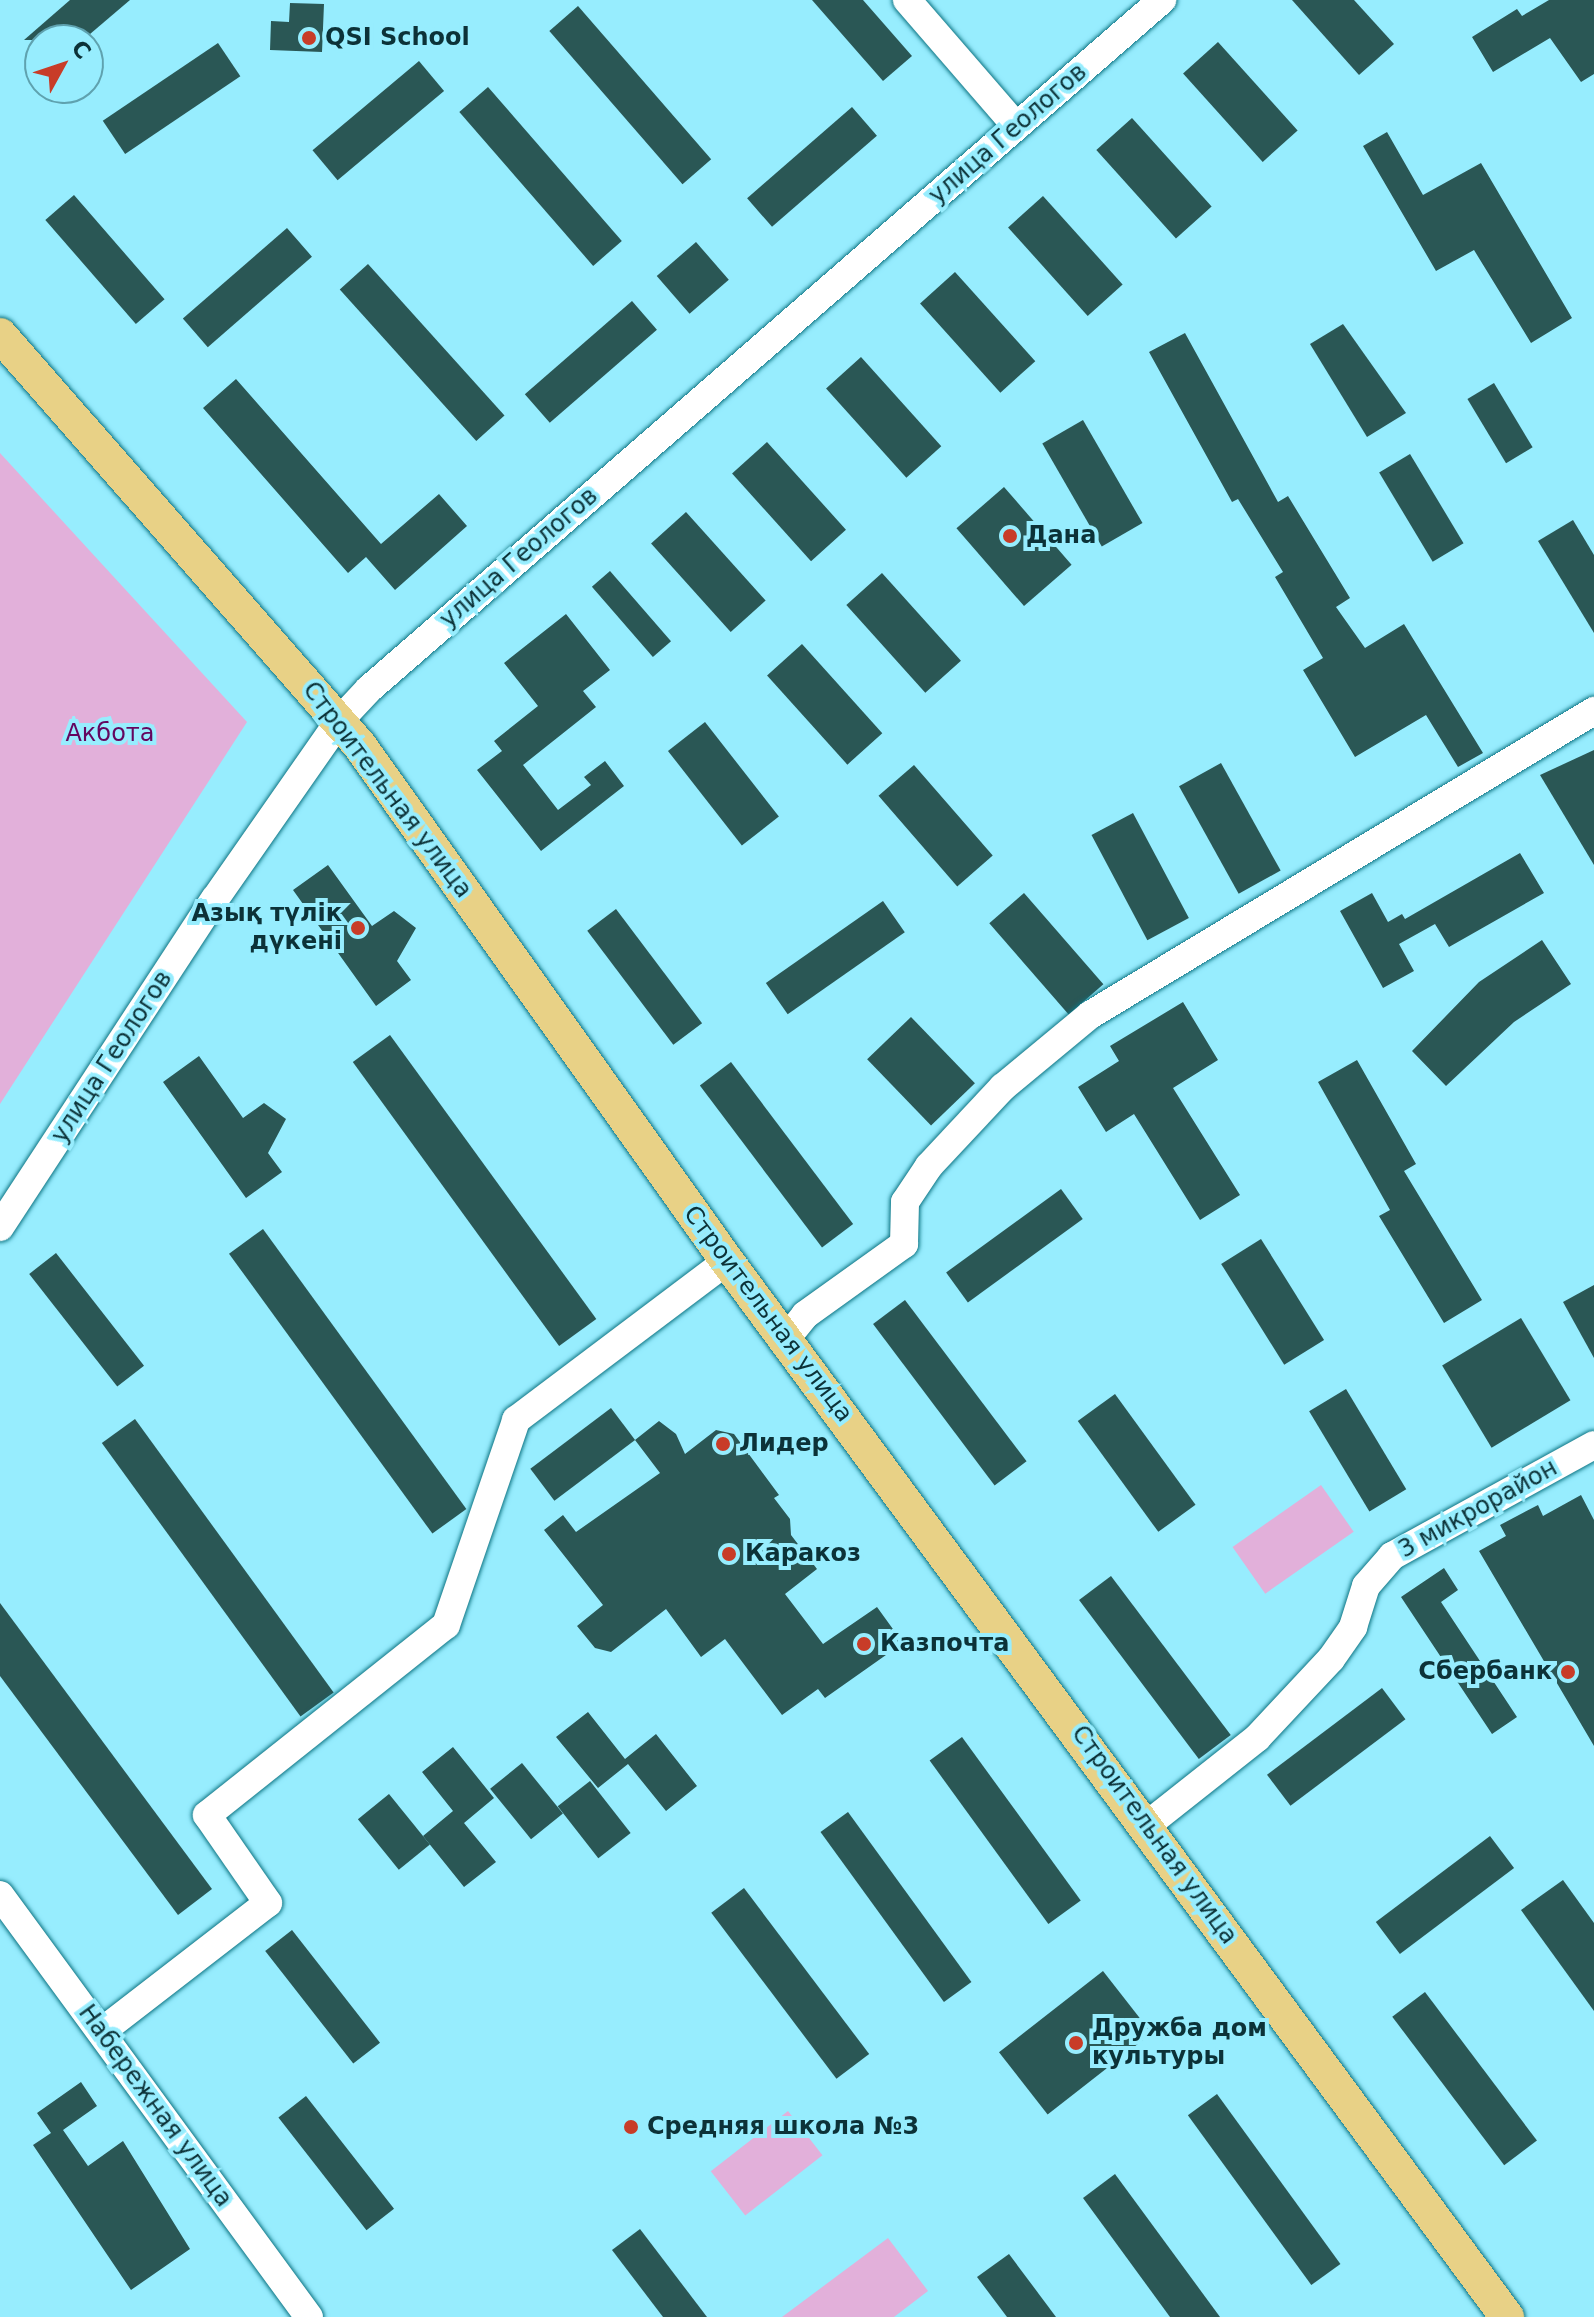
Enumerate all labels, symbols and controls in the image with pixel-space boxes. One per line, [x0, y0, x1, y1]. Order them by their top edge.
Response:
north arrow [24, 24, 104, 104]
place label: QSI School [325, 24, 470, 52]
marker: QSI School [300, 29, 318, 47]
text: С [66, 35, 96, 64]
street label: улица Геологов [923, 58, 1093, 210]
street label: улица Геологов [434, 482, 604, 634]
place label: Дана [1026, 522, 1096, 550]
marker: Дана [1001, 527, 1019, 545]
street label: Строительная улица [296, 676, 478, 904]
park label: Акбота [65, 720, 155, 748]
place label: Азық түлік дүкені [191, 900, 342, 956]
marker: Азық түлік дүкені [349, 919, 367, 937]
street label: улица Геологов [46, 966, 178, 1148]
street label: Строительная улица [677, 1200, 859, 1428]
place label: Лидер [739, 1430, 829, 1458]
marker: Лидер [714, 1435, 732, 1453]
street label: 3 микрорайон [1394, 1454, 1562, 1564]
place label: Каракоз [745, 1540, 861, 1568]
marker: Каракоз [720, 1545, 738, 1563]
place label: Казпочта [880, 1630, 1009, 1658]
marker: Казпочта [855, 1635, 873, 1653]
place label: Сбербанк [1418, 1658, 1552, 1686]
marker: Сбербанк [1559, 1663, 1577, 1681]
street label: Строительная улица [1065, 1720, 1243, 1950]
street label: Набережная улица [72, 1999, 238, 2213]
place label: Дружба дом культуры [1092, 2015, 1267, 2071]
marker: Дружба дом культуры [1067, 2034, 1085, 2052]
place label: Средняя школа №3 [647, 2113, 919, 2141]
marker: Средняя школа №3 [622, 2118, 640, 2136]

